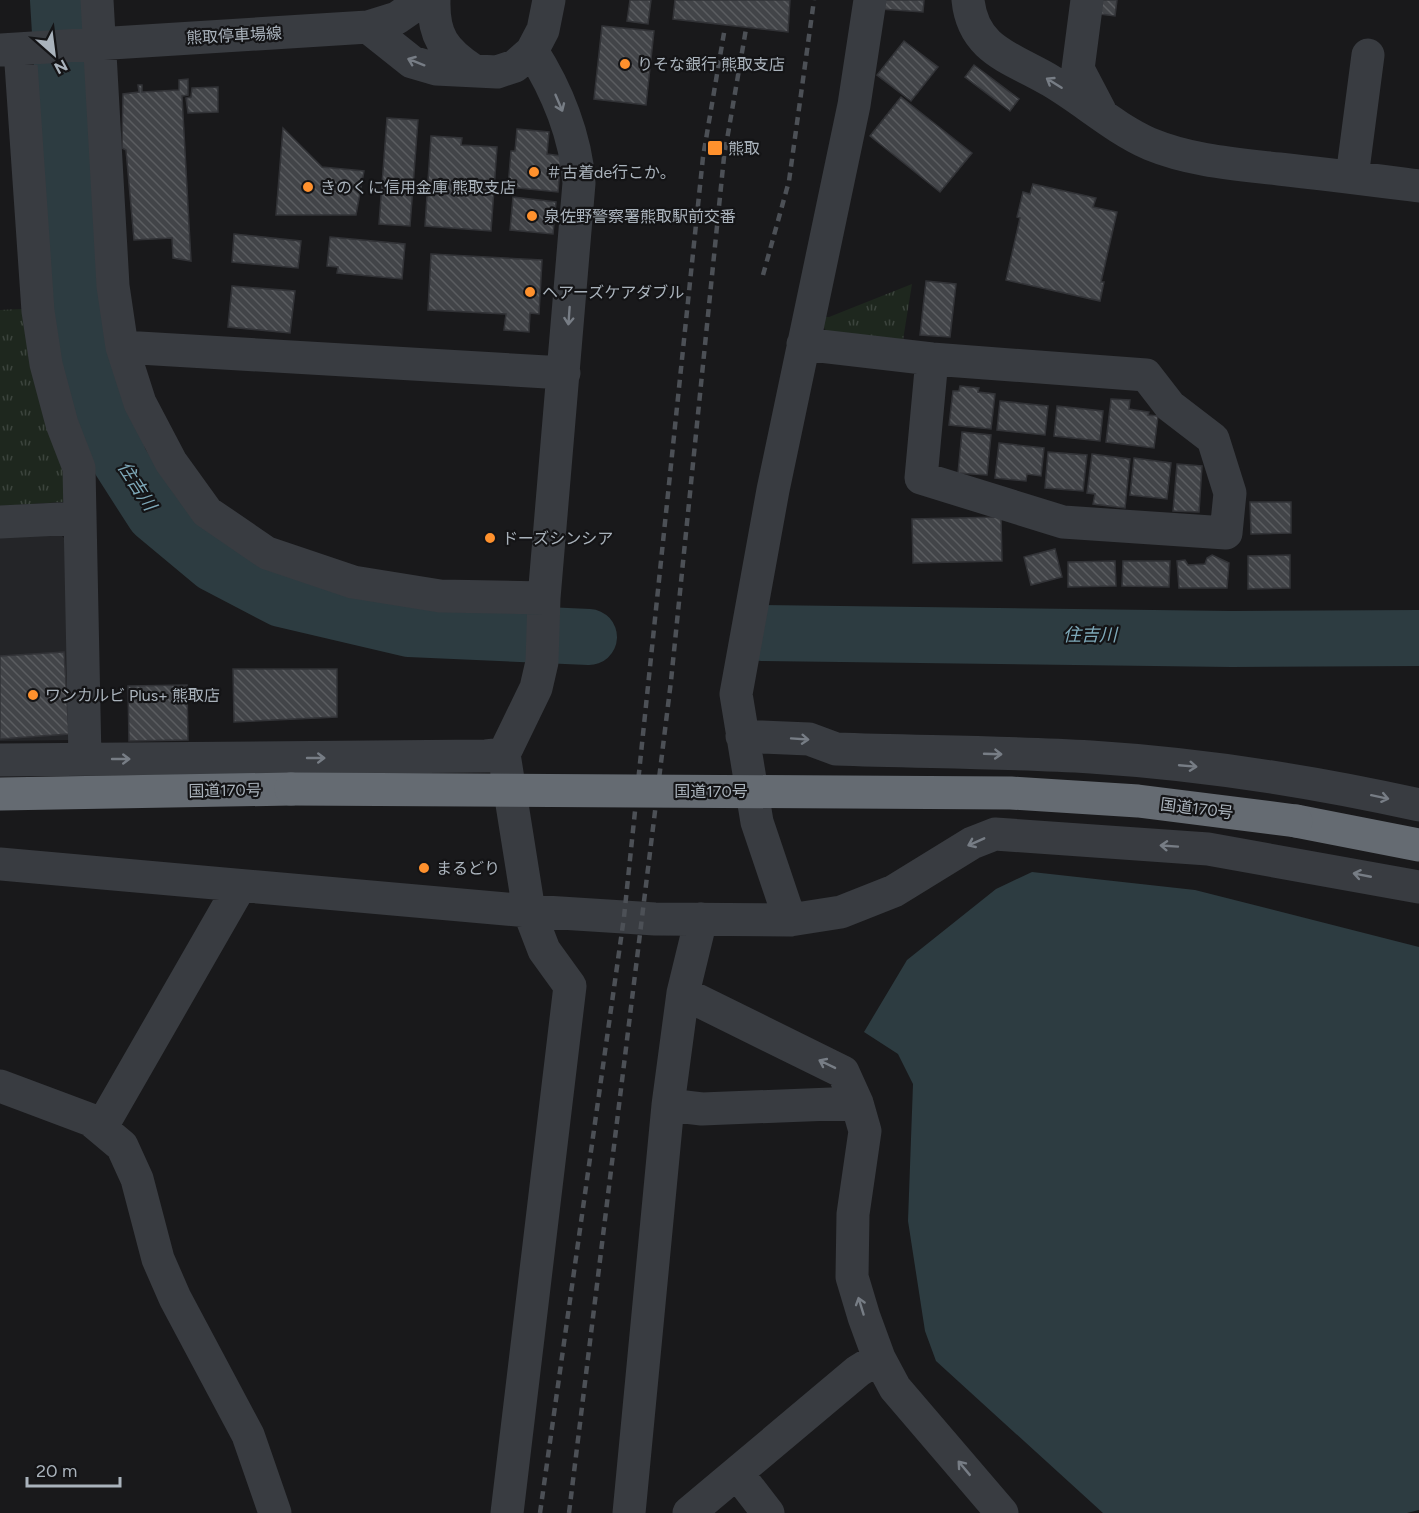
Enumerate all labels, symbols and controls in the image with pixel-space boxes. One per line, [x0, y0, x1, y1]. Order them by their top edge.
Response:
street label: 熊取停車場線 [186, 23, 282, 47]
north arrow [24, 24, 84, 84]
place label: りそな銀行 熊取支店 [637, 55, 785, 74]
text: N [51, 56, 71, 78]
one-way arrow [407, 56, 425, 67]
marker: りそな銀行 熊取支店 [618, 57, 632, 71]
one-way arrow [1046, 77, 1063, 89]
one-way arrow [554, 94, 565, 112]
marker: 熊取 [706, 139, 724, 157]
place label: 熊取 [728, 139, 760, 158]
place label: ＃古着de行こか。 [546, 163, 676, 182]
marker: ＃古着de行こか。 [527, 165, 541, 179]
place label: きのくに信用金庫 熊取支店 [320, 178, 516, 197]
marker: きのくに信用金庫 熊取支店 [301, 180, 315, 194]
place label: 泉佐野警察署熊取駅前交番 [544, 207, 736, 226]
marker: 泉佐野警察署熊取駅前交番 [525, 209, 539, 223]
place label: ヘアーズケアダブル [542, 283, 684, 302]
marker: ヘアーズケアダブル [523, 285, 537, 299]
one-way arrow [563, 305, 574, 325]
water label: 住吉川 [113, 457, 162, 516]
place label: ドーズシンシア [502, 529, 613, 548]
marker: ドーズシンシア [483, 531, 497, 545]
water label: 住吉川 [1063, 624, 1119, 646]
place label: ワンカルビ Plus+ 熊取店 [45, 686, 220, 705]
marker: ワンカルビ Plus+ 熊取店 [26, 688, 40, 702]
one-way arrow [790, 733, 810, 744]
one-way arrow [983, 748, 1003, 760]
one-way arrow [306, 752, 326, 763]
one-way arrow [111, 753, 131, 765]
one-way arrow [1177, 761, 1197, 772]
street label: 国道170号 [188, 780, 262, 801]
street label: 国道170号 [674, 782, 748, 801]
one-way arrow [1370, 791, 1389, 803]
street label: 国道170号 [1159, 795, 1235, 822]
one-way arrow [968, 836, 986, 848]
one-way arrow [1160, 840, 1180, 851]
place label: まるどり [436, 859, 500, 878]
marker: まるどり [417, 861, 431, 875]
one-way arrow [1352, 869, 1371, 881]
one-way arrow [819, 1058, 837, 1070]
one-way arrow [855, 1297, 866, 1316]
scale bar [27, 1450, 120, 1488]
text: 20 m [36, 1460, 77, 1482]
one-way arrow [958, 1460, 971, 1476]

